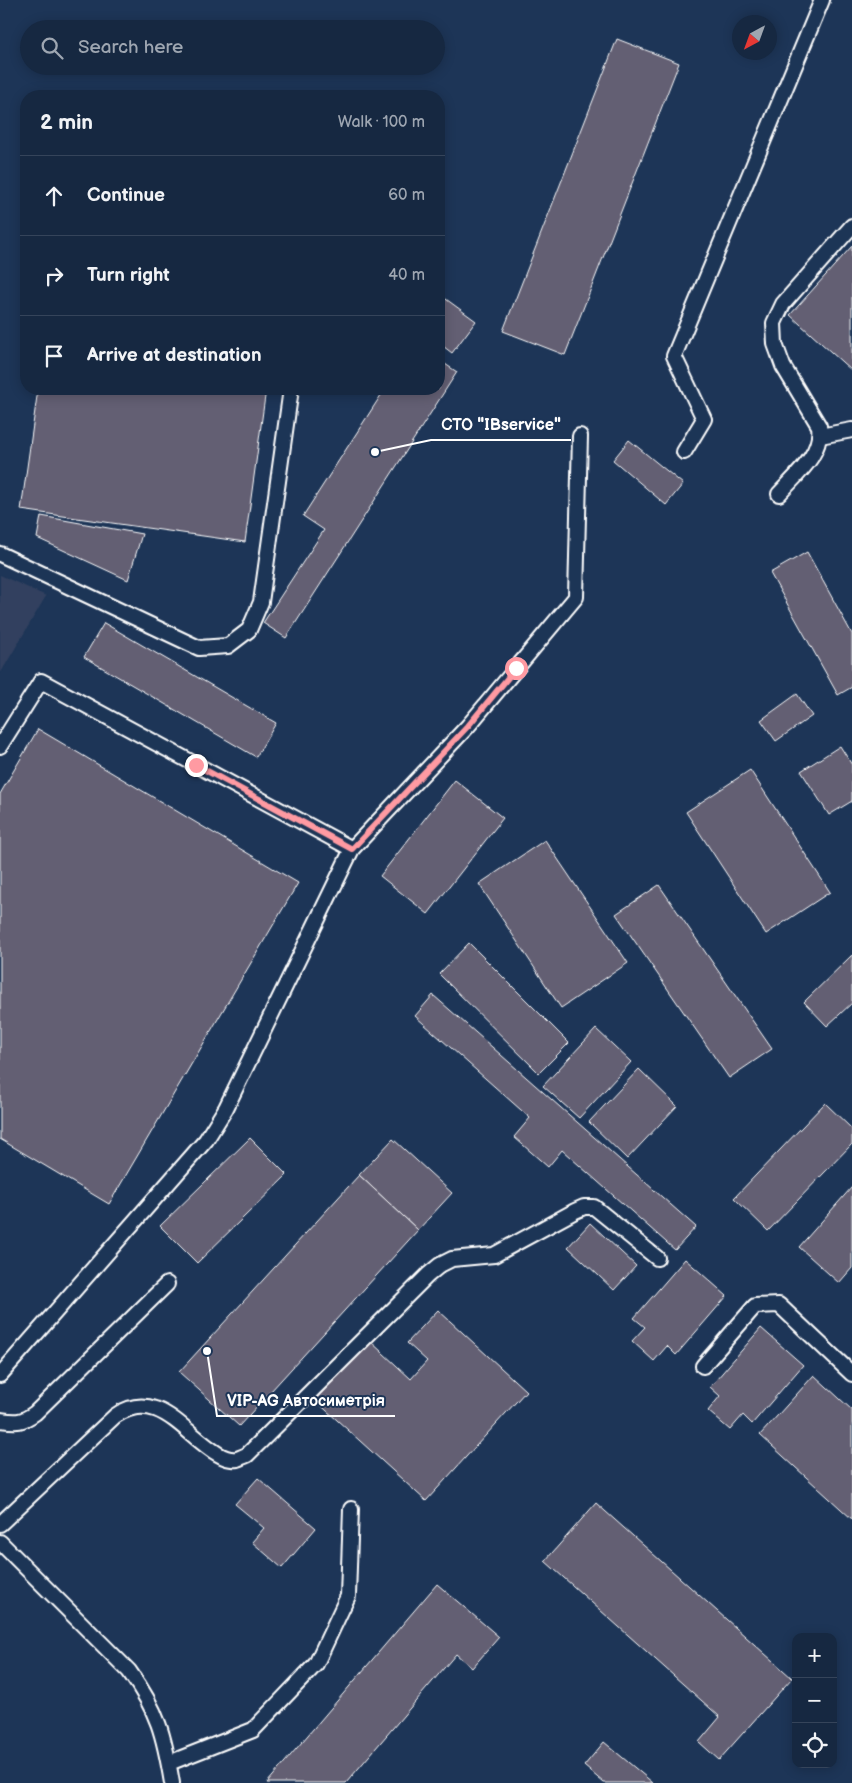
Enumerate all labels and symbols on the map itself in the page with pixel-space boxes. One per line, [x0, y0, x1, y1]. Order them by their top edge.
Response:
north arrow [732, 15, 777, 60]
callout: СТО "IBservice" [431, 409, 571, 440]
text: СТО "IBservice" [441, 416, 561, 435]
route start [505, 657, 528, 680]
route end [185, 754, 208, 777]
callout: VIP-AG Автосиметрія [217, 1385, 395, 1416]
text: VIP-AG Автосиметрія [227, 1392, 385, 1411]

